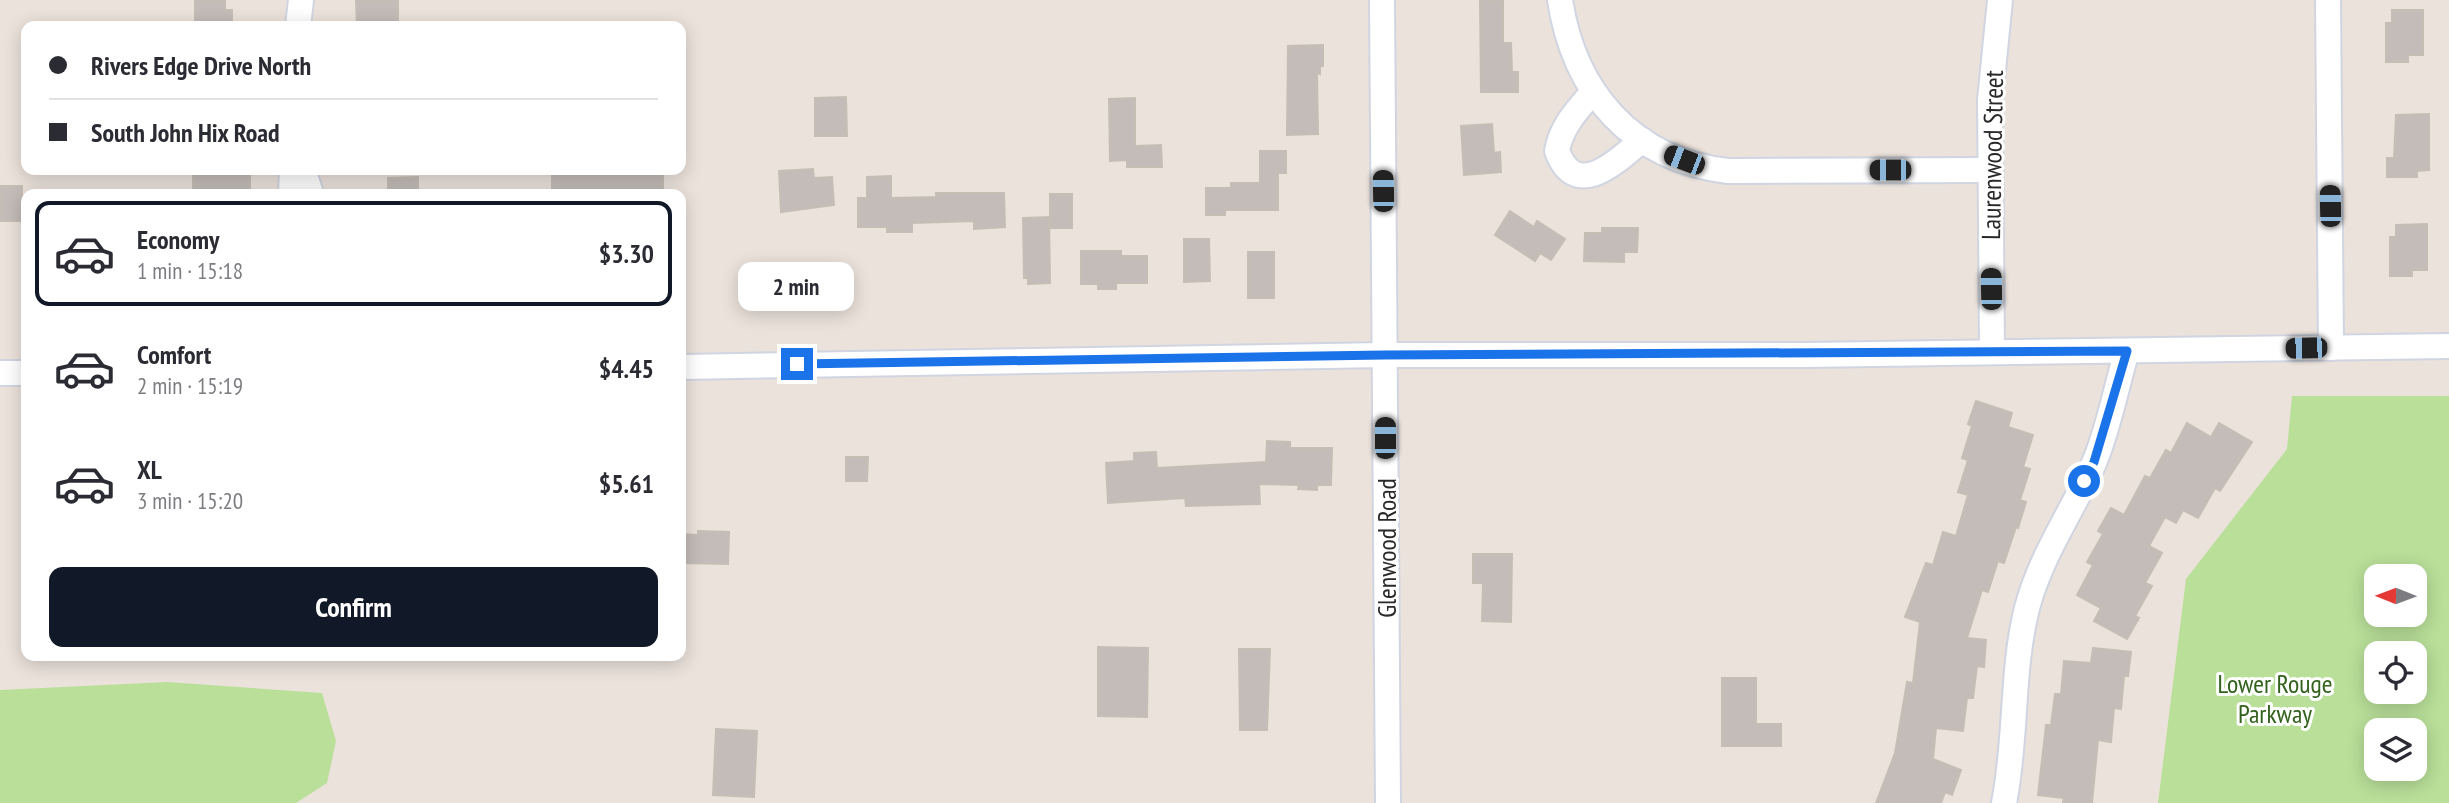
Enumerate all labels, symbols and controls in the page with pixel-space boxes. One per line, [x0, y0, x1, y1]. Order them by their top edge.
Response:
text: Rivers Edge Drive North [91, 49, 311, 82]
street label: Laurenwood Street [1974, 70, 2010, 240]
text: South John Hix Road [91, 116, 280, 149]
car [1661, 143, 1708, 177]
car [1870, 160, 1912, 181]
car [1373, 170, 1394, 212]
car [2320, 185, 2341, 227]
icon: car [53, 222, 116, 285]
text: Economy [137, 223, 219, 256]
text: $3.30 [599, 237, 654, 270]
text: 1 min · 15:18 [137, 256, 243, 285]
callout: 2 min [739, 262, 855, 312]
car [1981, 268, 2002, 310]
text: 2 min [773, 272, 819, 301]
icon: car [53, 337, 116, 400]
car [2285, 337, 2328, 359]
text: Comfort [137, 338, 211, 371]
route end [781, 348, 813, 380]
text: $4.45 [599, 352, 654, 385]
text: 2 min · 15:19 [137, 371, 243, 400]
car [1375, 417, 1396, 459]
icon: car [53, 452, 116, 515]
text: XL [137, 453, 162, 486]
route start [2068, 465, 2100, 497]
text: $5.61 [599, 467, 654, 500]
street label: Glenwood Road [1370, 478, 1403, 618]
text: 3 min · 15:20 [137, 486, 243, 515]
north arrow [2364, 564, 2427, 626]
map controls [2364, 564, 2427, 781]
button: Confirm [49, 567, 658, 647]
button: locate [2364, 641, 2427, 704]
park label: Lower Rouge Parkway [2217, 667, 2333, 730]
button: layers [2364, 718, 2427, 781]

